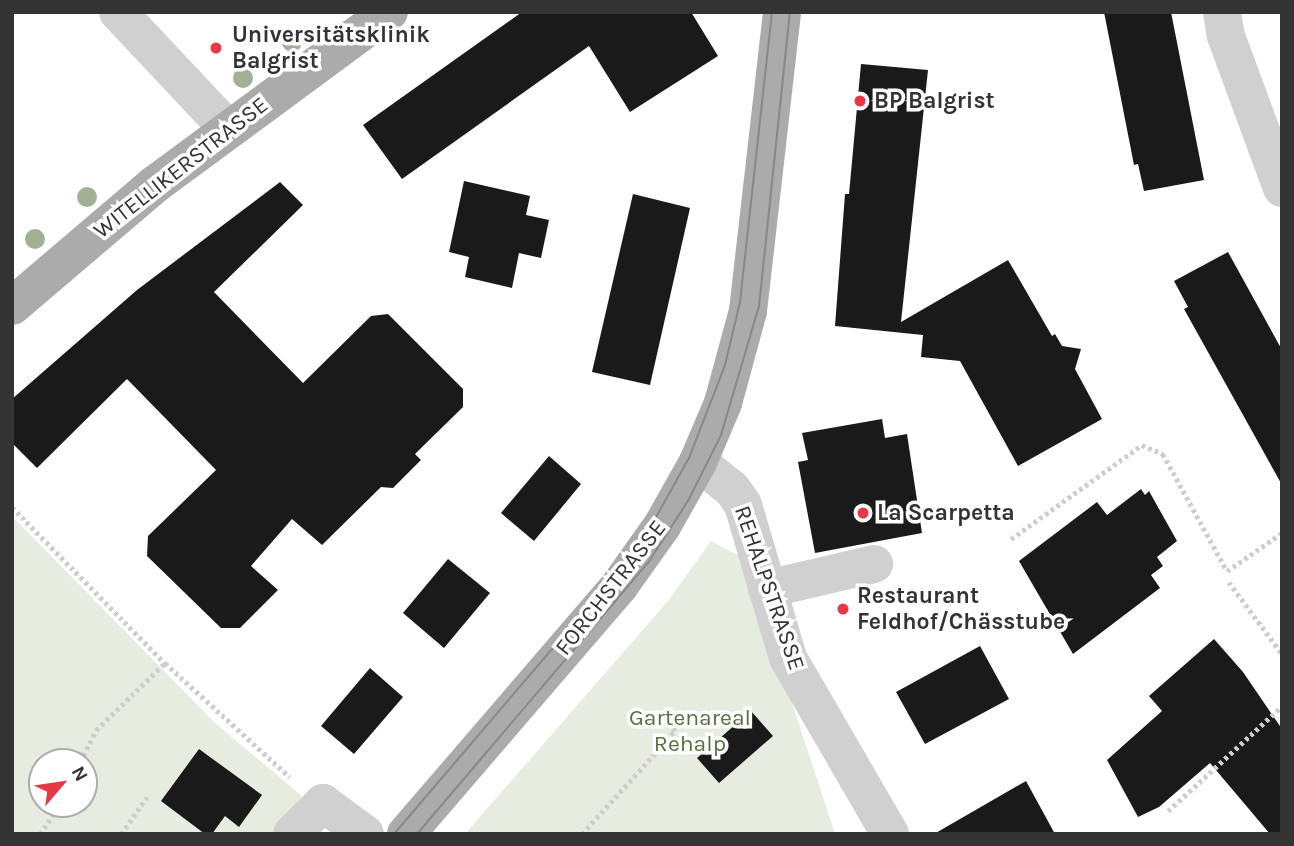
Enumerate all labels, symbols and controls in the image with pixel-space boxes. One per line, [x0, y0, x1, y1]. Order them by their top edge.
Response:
place label: Universitätsklinik Balgrist [232, 21, 430, 75]
marker: Universitätsklinik Balgrist [206, 38, 226, 58]
place label: BP Balgrist [874, 87, 995, 115]
street label: WITELLIKERSTRASSE [88, 91, 274, 245]
marker: BP Balgrist [852, 93, 868, 109]
place label: La Scarpetta [877, 499, 1015, 527]
street label: REHALPSTRASSE [728, 502, 810, 674]
marker: La Scarpetta [855, 505, 871, 521]
street label: FORCHSTRASSE [550, 515, 672, 661]
place label: Restaurant Feldhof/Chässtube [857, 582, 1065, 636]
marker: Restaurant Feldhof/Chässtube [835, 601, 851, 617]
park label: Gartenareal Rehalp [629, 704, 751, 758]
north arrow [28, 748, 98, 818]
text: N [67, 762, 93, 785]

